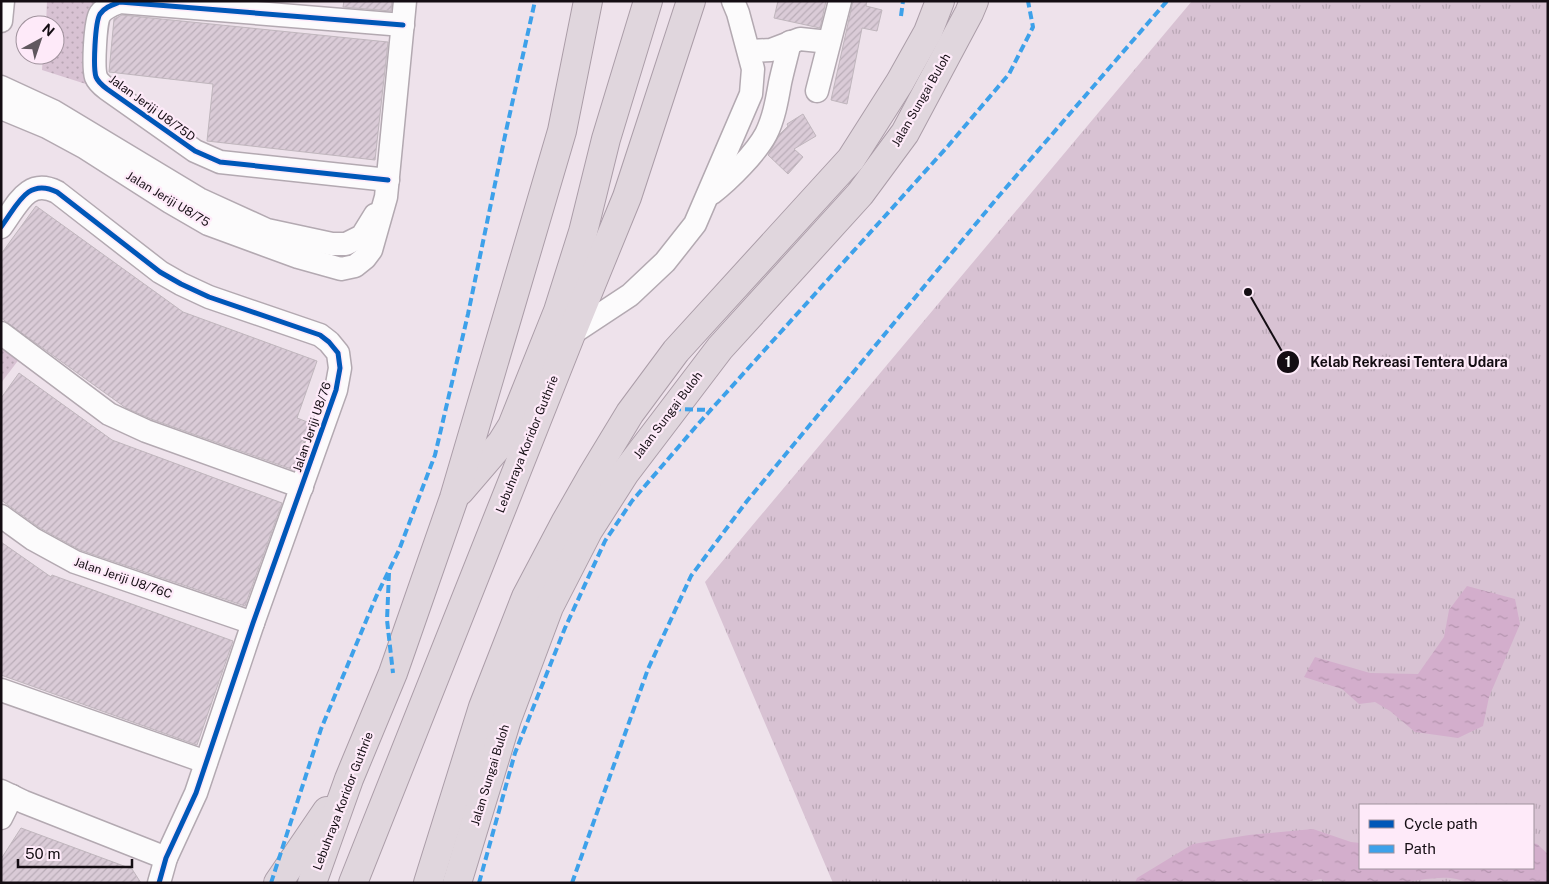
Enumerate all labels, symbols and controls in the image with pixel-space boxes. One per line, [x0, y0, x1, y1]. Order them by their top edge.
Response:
north arrow [15, 15, 65, 65]
text: N [39, 20, 58, 40]
street label: Jalan Sungai Buloh [889, 51, 953, 149]
street label: Jalan Jeriji U8/75D [106, 72, 198, 144]
street label: Jalan Jeriji U8/75 [124, 169, 213, 230]
callout: Kelab Rekreasi Tentera Udara [1275, 348, 1518, 377]
text: 1 [1285, 353, 1291, 370]
text: Kelab Rekreasi Tentera Udara [1310, 354, 1508, 370]
street label: Jalan Sungai Buloh [631, 369, 705, 461]
street label: Lebuhraya Koridor Guthrie [493, 373, 561, 515]
street label: Jalan Jeriji U8/76 [290, 380, 334, 474]
street label: Jalan Jeriji U8/76C [72, 555, 174, 601]
street label: Jalan Sungai Buloh [468, 723, 512, 827]
street label: Lebuhraya Koridor Guthrie [310, 730, 376, 872]
legend [1359, 804, 1534, 869]
text: Cycle path [1404, 815, 1478, 832]
scale bar [18, 836, 131, 868]
text: Path [1404, 840, 1436, 857]
text: 50 m [25, 845, 60, 862]

